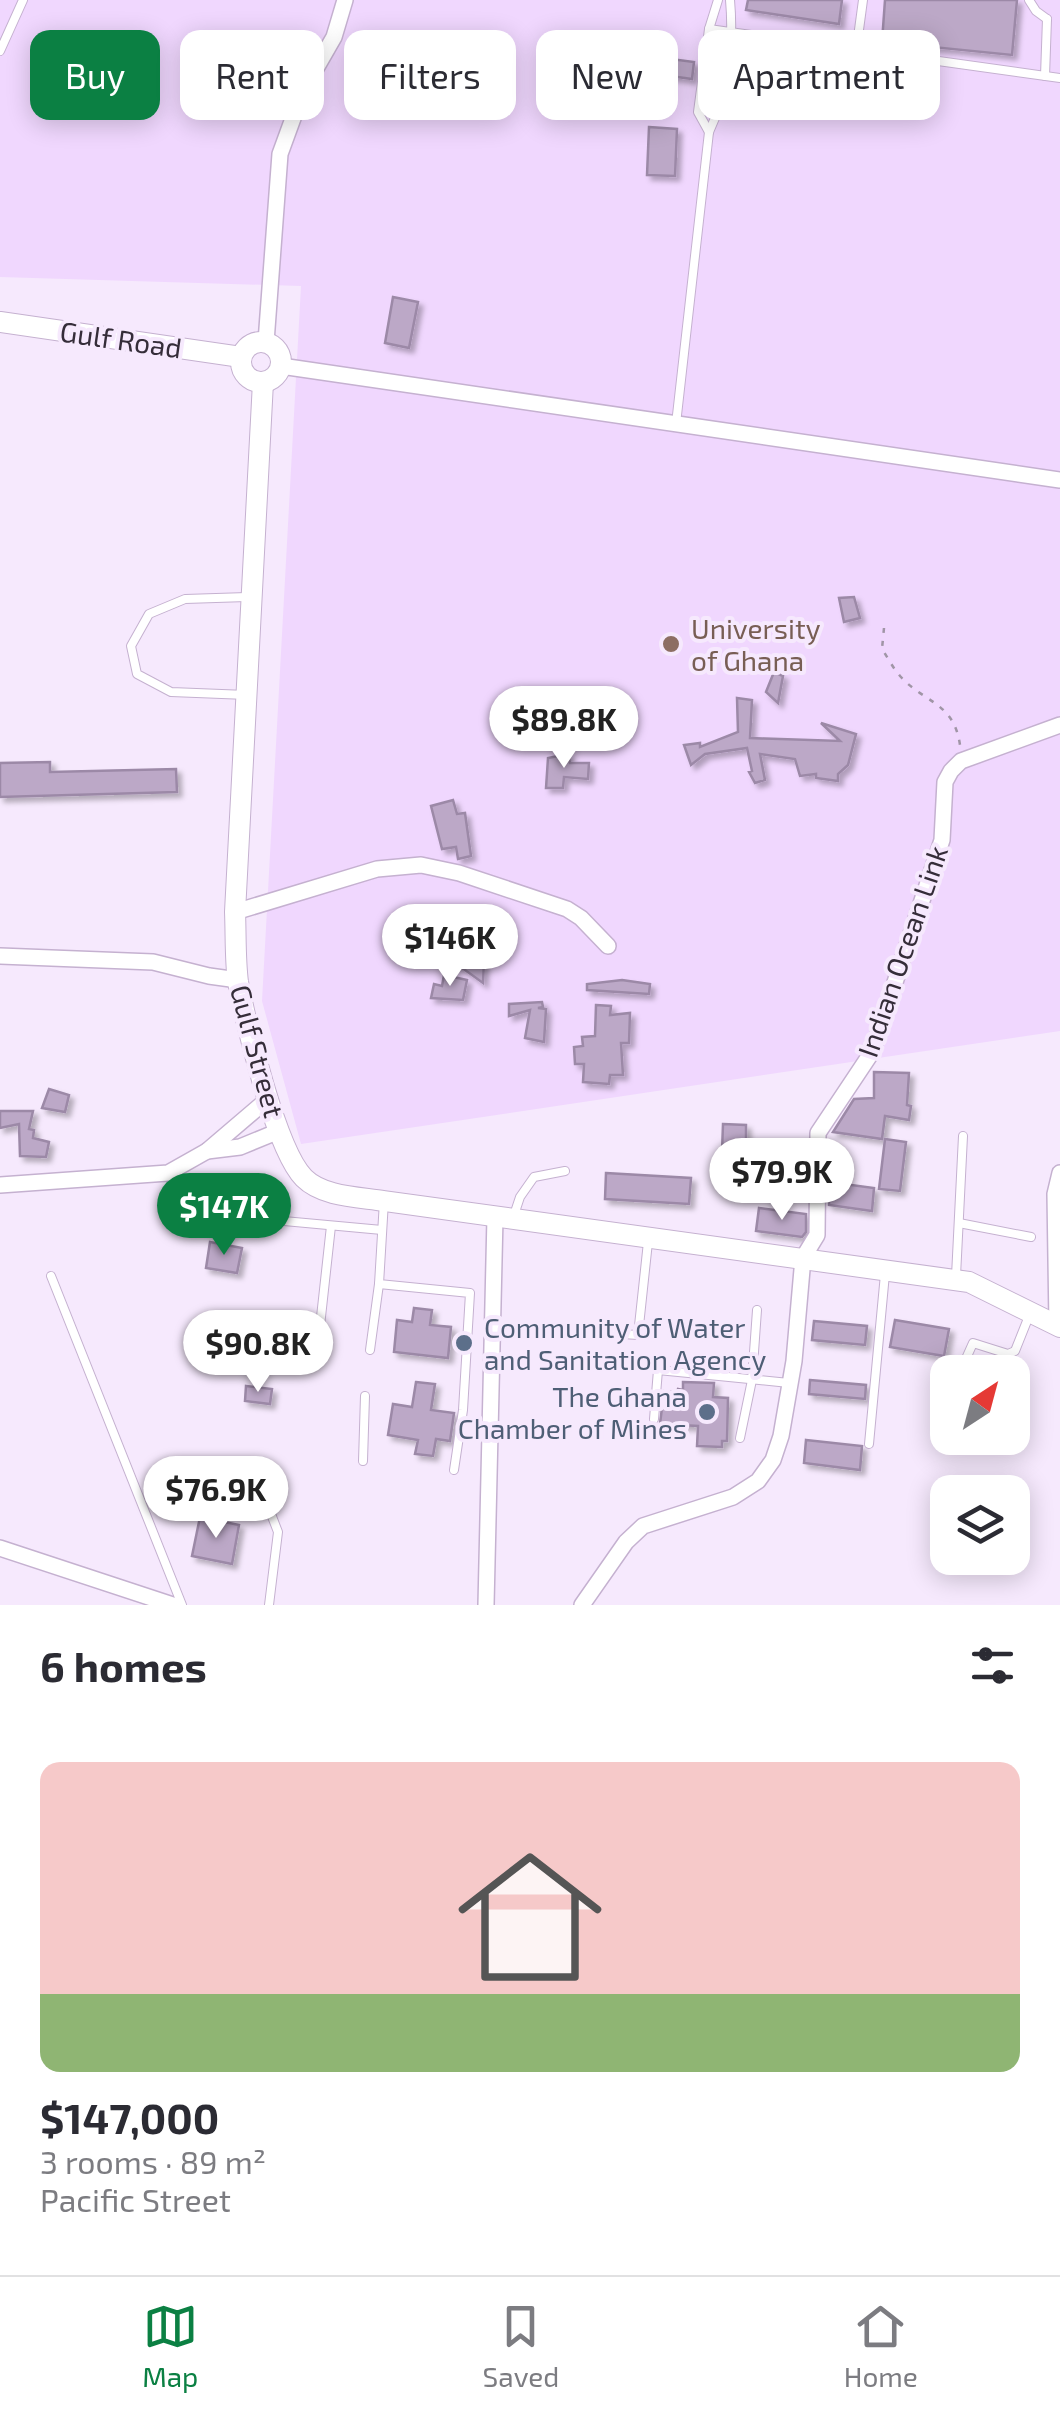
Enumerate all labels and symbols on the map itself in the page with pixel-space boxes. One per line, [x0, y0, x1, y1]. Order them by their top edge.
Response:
street label: Gulf Road [58, 314, 184, 364]
place label: University of Ghana [691, 611, 821, 677]
marker: University of Ghana [660, 633, 682, 655]
pin: $89.8K [483, 686, 645, 771]
street label: Indian Ocean Link [850, 841, 954, 1061]
pin: $146K [380, 904, 520, 989]
street label: Gulf Street [224, 981, 292, 1121]
pin: $79.9K [701, 1138, 863, 1223]
pin: $147K [154, 1173, 294, 1258]
pin: $90.8K [177, 1310, 339, 1395]
place label: Community of Water and Sanitation Agency [484, 1310, 767, 1376]
marker: Community of Water and Sanitation Agency [453, 1332, 475, 1354]
north arrow [930, 1355, 1030, 1455]
place label: The Ghana Chamber of Mines [458, 1379, 687, 1445]
marker: The Ghana Chamber of Mines [696, 1401, 718, 1423]
pin: $76.9K [135, 1456, 297, 1541]

